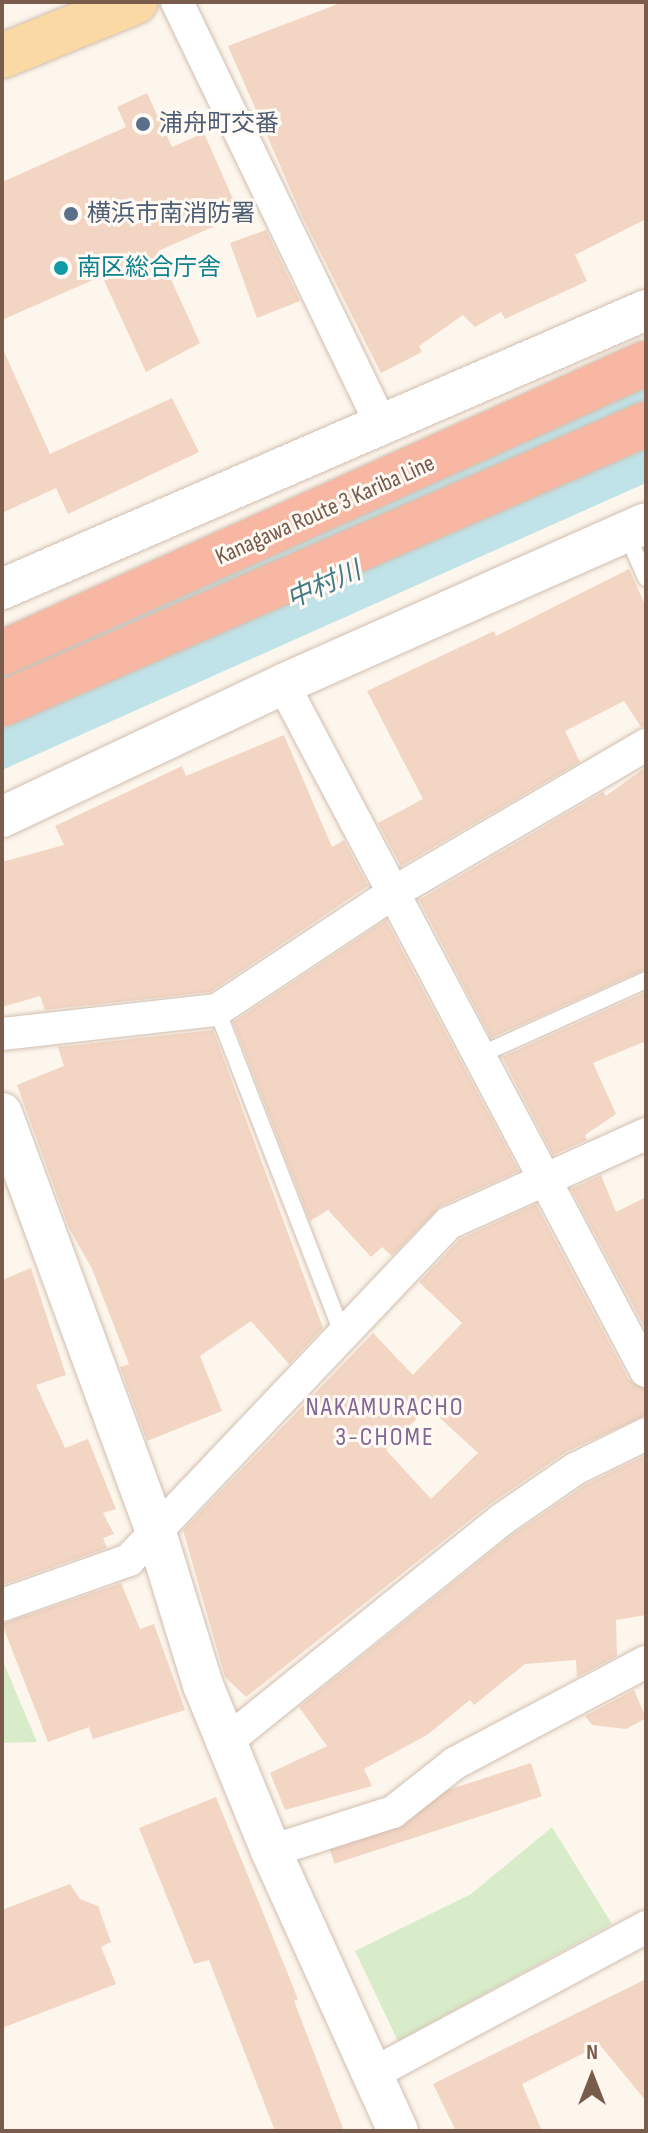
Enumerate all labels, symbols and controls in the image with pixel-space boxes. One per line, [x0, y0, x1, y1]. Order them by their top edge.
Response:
place label: 浦舟町交番 [159, 110, 279, 138]
marker: 浦舟町交番 [134, 115, 152, 133]
place label: 横浜市南消防署 [87, 200, 255, 228]
marker: 横浜市南消防署 [62, 205, 80, 223]
place label: 南区総合庁舎 [77, 254, 221, 282]
marker: 南区総合庁舎 [52, 259, 70, 277]
street label: Kanagawa Route 3 Kariba Line [211, 449, 439, 571]
water label: 中村川 [282, 556, 366, 616]
district label: NAKAMURACHO 3-CHOME [305, 1392, 465, 1454]
north arrow [552, 2037, 632, 2117]
text: N [586, 2039, 598, 2066]

